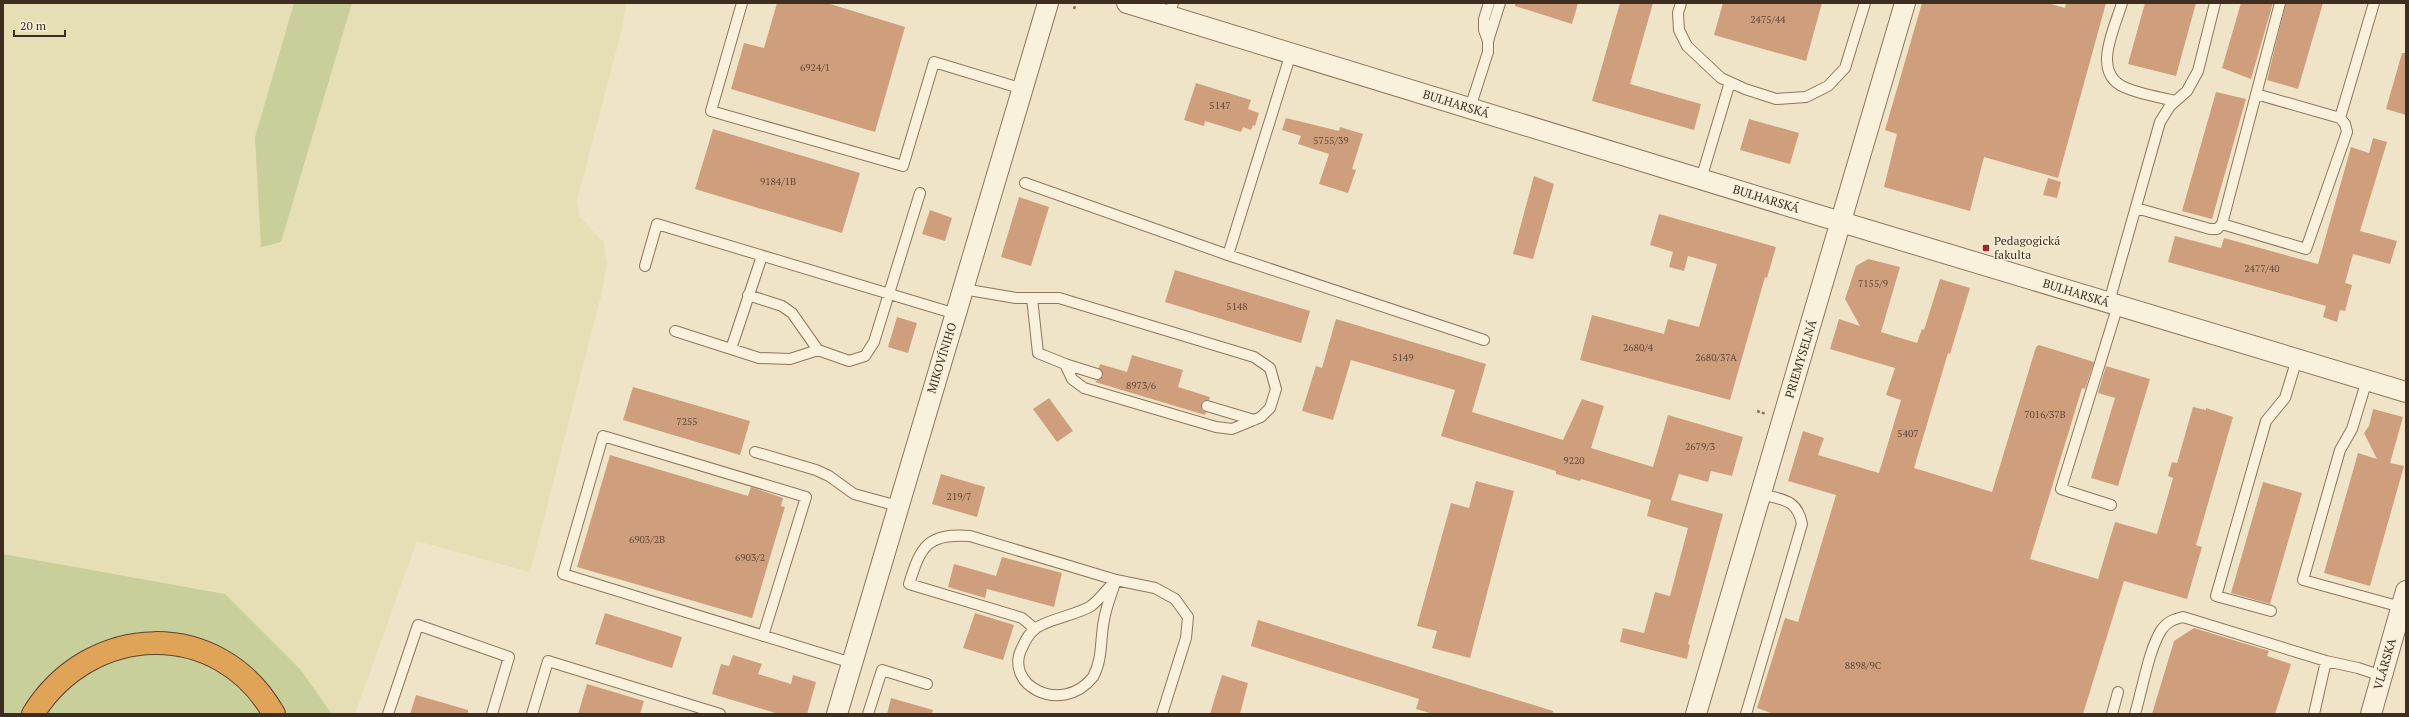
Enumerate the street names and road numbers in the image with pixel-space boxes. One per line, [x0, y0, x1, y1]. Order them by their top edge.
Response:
street label: BULHARSKÁ [1421, 86, 1492, 121]
street label: BULHARSKÁ [1731, 181, 1802, 216]
street label: BULHARSKÁ [2041, 275, 2112, 310]
street label: PRIEMYSELNÁ [1781, 317, 1820, 400]
street label: MIKOVÍNIHO [924, 320, 959, 395]
street label: VLÁRSKA [2370, 636, 2399, 691]

